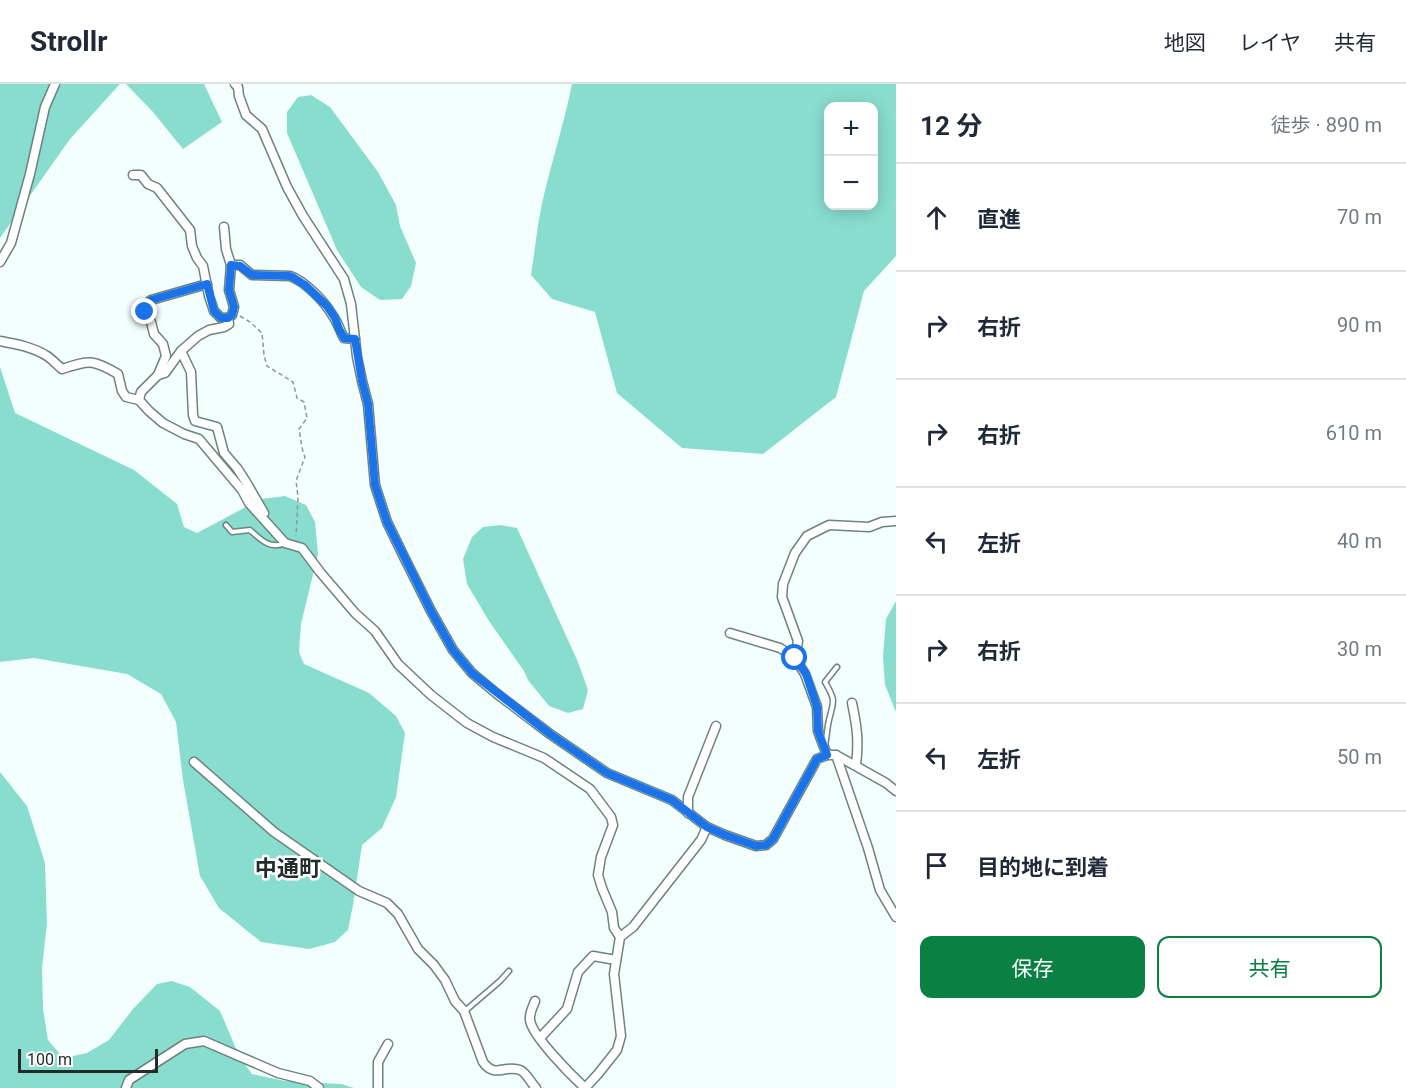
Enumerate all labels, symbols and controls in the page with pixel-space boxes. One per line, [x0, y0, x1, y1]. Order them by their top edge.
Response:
text: Strollr [30, 25, 107, 58]
text: 地図 [1164, 31, 1206, 55]
text: レイヤ [1239, 31, 1301, 55]
text: 共有 [1334, 31, 1376, 55]
map controls [824, 102, 878, 210]
button: + [824, 102, 878, 156]
text: 12 分 [920, 111, 982, 141]
text: 徒歩 · 890 m [1271, 113, 1382, 137]
button: − [824, 156, 878, 210]
icon: ahead [920, 201, 953, 234]
text: 70 m [1337, 205, 1382, 229]
text: 直進 [977, 207, 1021, 232]
route end [131, 298, 157, 324]
icon: right [920, 309, 953, 342]
text: 90 m [1337, 313, 1382, 337]
text: 右折 [977, 315, 1021, 340]
icon: right [920, 417, 953, 450]
text: 610 m [1326, 421, 1382, 445]
text: 右折 [977, 423, 1021, 448]
icon: left [920, 525, 953, 558]
text: 40 m [1337, 529, 1382, 553]
text: 左折 [977, 531, 1021, 556]
icon: right [920, 633, 953, 666]
text: 30 m [1337, 637, 1382, 661]
text: 右折 [977, 639, 1021, 664]
route start [781, 644, 807, 670]
icon: left [920, 741, 953, 774]
text: 50 m [1337, 745, 1382, 769]
text: 左折 [977, 747, 1021, 772]
icon: arrive [920, 849, 953, 882]
text: 目的地に到着 [977, 855, 1109, 880]
district label: 中通町 [255, 856, 321, 881]
button: 保存 [920, 936, 1145, 998]
button: 共有 [1157, 936, 1382, 998]
scale bar [18, 1046, 158, 1074]
text: 100 m [27, 1050, 72, 1069]

